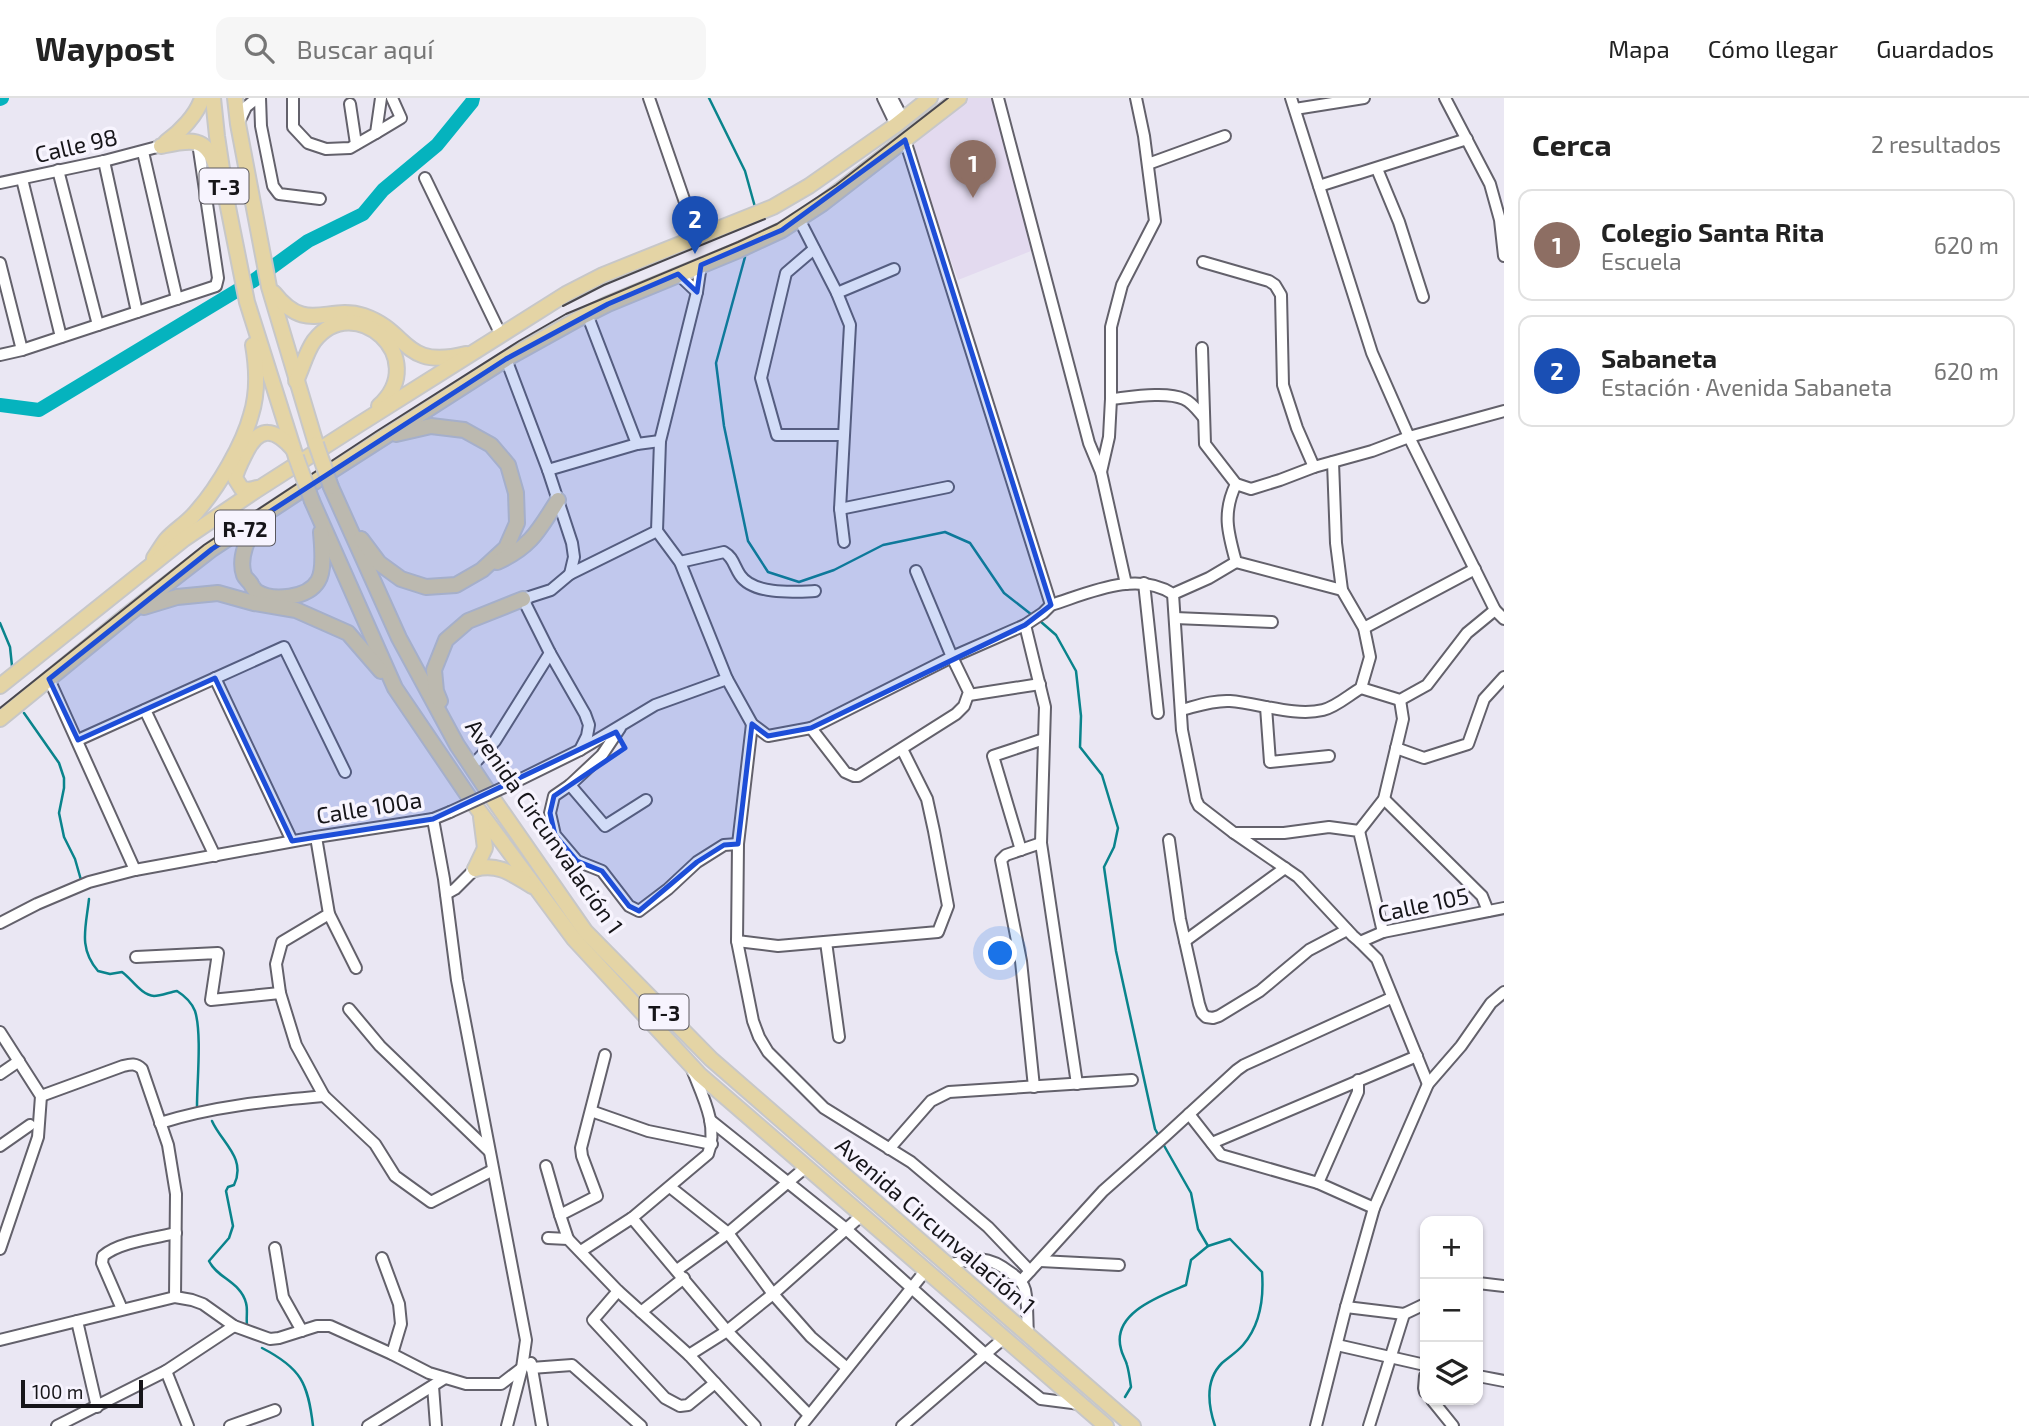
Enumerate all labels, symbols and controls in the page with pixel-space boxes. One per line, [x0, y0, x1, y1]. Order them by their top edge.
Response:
search box [216, 17, 706, 80]
text: Waypost [35, 28, 174, 68]
icon: search [240, 29, 278, 67]
text: Buscar aquí [296, 33, 434, 64]
text: Mapa [1608, 34, 1670, 63]
text: Cómo llegar [1708, 34, 1838, 63]
text: Guardados [1876, 34, 1994, 63]
street label: Calle 98 [32, 122, 120, 168]
text: Cerca [1532, 126, 1612, 162]
text: 2 resultados [1871, 130, 2001, 158]
pin: 1 [950, 140, 996, 198]
road number: T-3 [200, 168, 248, 204]
pin: 2 [672, 196, 718, 254]
text: Colegio Santa Rita [1601, 216, 1824, 247]
text: 1 [1552, 231, 1562, 259]
text: 620 m [1934, 231, 1999, 259]
text: Escuela [1601, 247, 1682, 275]
text: Sabaneta [1601, 342, 1717, 373]
text: 2 [1550, 357, 1564, 385]
text: 620 m [1934, 357, 1999, 385]
text: Estación · Avenida Sabaneta [1601, 373, 1892, 401]
road number: R-72 [215, 510, 275, 546]
street label: Avenida Circunvalación 1 [460, 713, 630, 939]
street label: Calle 100a [314, 785, 424, 829]
street label: Calle 105 [1375, 881, 1471, 927]
your location [983, 936, 1017, 970]
road number: T-3 [640, 995, 688, 1030]
street label: Avenida Circunvalación 1 [830, 1131, 1042, 1319]
map controls [1420, 1216, 1483, 1405]
button: + [1420, 1216, 1483, 1279]
button: − [1420, 1279, 1483, 1342]
button: layers [1420, 1342, 1483, 1405]
scale bar [21, 1377, 144, 1409]
text: 100 m [32, 1380, 83, 1403]

